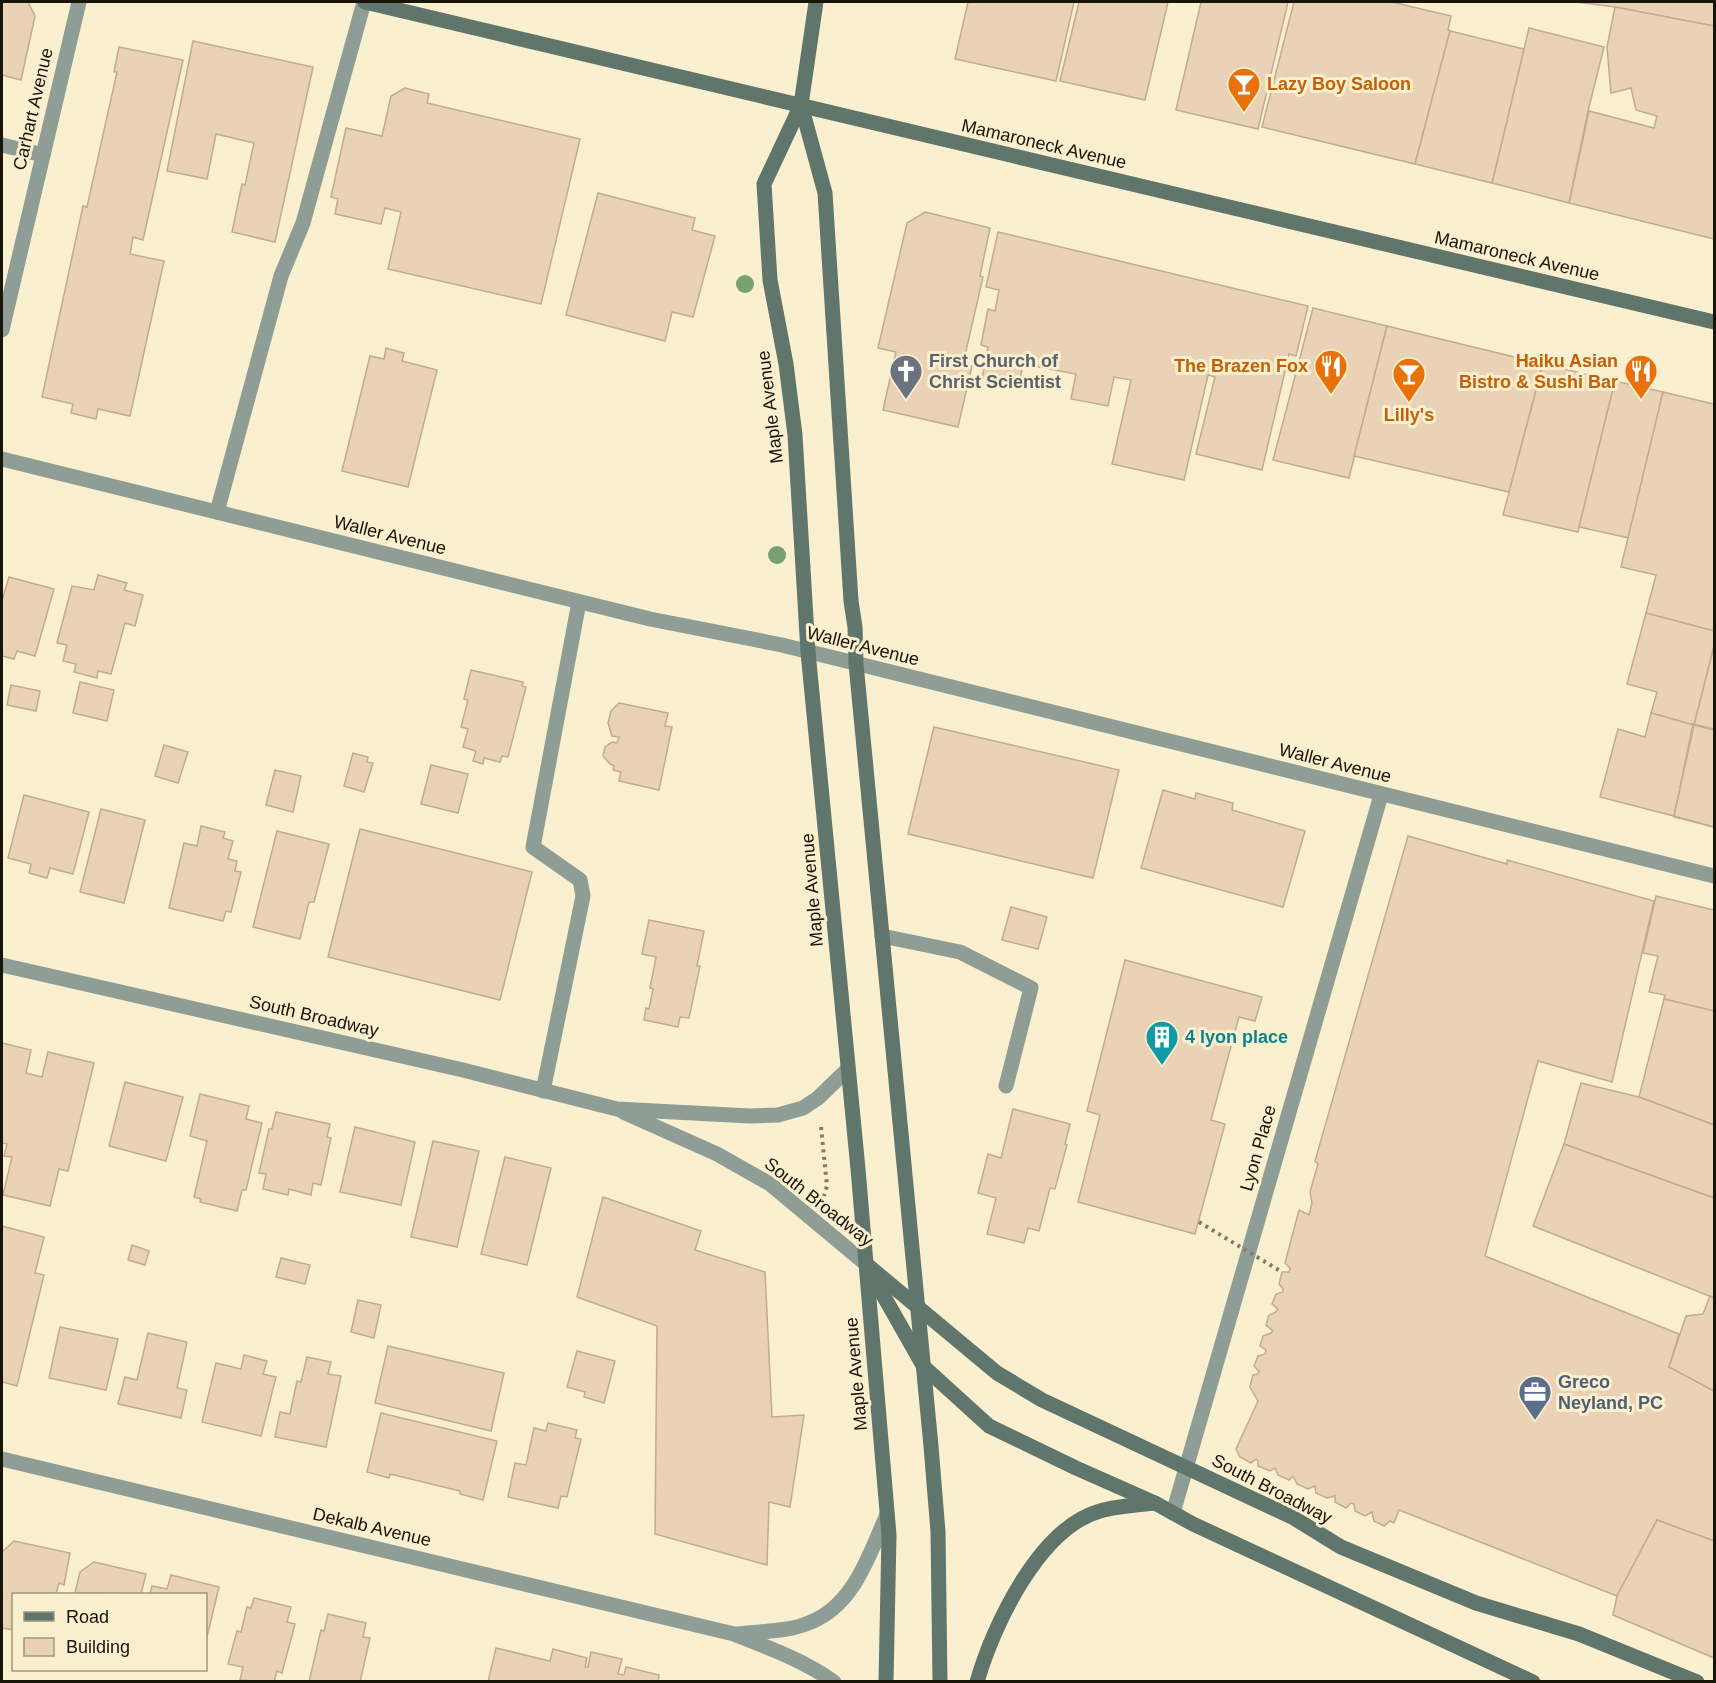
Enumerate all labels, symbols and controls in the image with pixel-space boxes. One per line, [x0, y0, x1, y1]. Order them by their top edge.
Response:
street label: Carhart Avenue [9, 46, 57, 172]
bar icon: Lazy Boy Saloon [1226, 66, 1262, 113]
place label: Lazy Boy Saloon [1267, 74, 1411, 94]
street label: Mamaroneck Avenue [960, 115, 1128, 173]
street label: Mamaroneck Avenue [1433, 227, 1601, 285]
restaurant icon: The Brazen Fox [1313, 348, 1349, 395]
street label: Maple Avenue [753, 349, 787, 465]
place label: First Church of Christ Scientist [929, 351, 1061, 392]
place label: Haiku Asian Bistro & Sushi Bar [1459, 351, 1618, 392]
church icon: First Church of Christ Scientist [888, 353, 924, 400]
restaurant icon: Haiku Asian Bistro & Sushi Bar [1623, 353, 1659, 400]
place label: The Brazen Fox [1174, 356, 1308, 376]
bar icon: Lilly's [1391, 356, 1427, 403]
place label: Lilly's [1384, 405, 1434, 425]
street label: Waller Avenue [332, 511, 448, 559]
street label: Waller Avenue [805, 622, 921, 670]
street label: Waller Avenue [1277, 739, 1393, 787]
street label: Maple Avenue [797, 832, 827, 948]
street label: South Broadway [247, 991, 381, 1041]
building icon: 4 lyon place [1144, 1019, 1180, 1066]
place label: 4 lyon place [1185, 1027, 1288, 1047]
street label: Lyon Place [1236, 1103, 1280, 1193]
street label: South Broadway [761, 1153, 877, 1251]
street label: Maple Avenue [841, 1316, 871, 1432]
place label: Greco Neyland, PC [1558, 1372, 1663, 1413]
office icon: Greco Neyland, PC [1517, 1374, 1553, 1421]
street label: South Broadway [1209, 1450, 1335, 1528]
street label: Dekalb Avenue [311, 1504, 433, 1550]
legend [12, 1593, 207, 1671]
text: Road [66, 1607, 109, 1627]
text: Building [66, 1637, 130, 1657]

